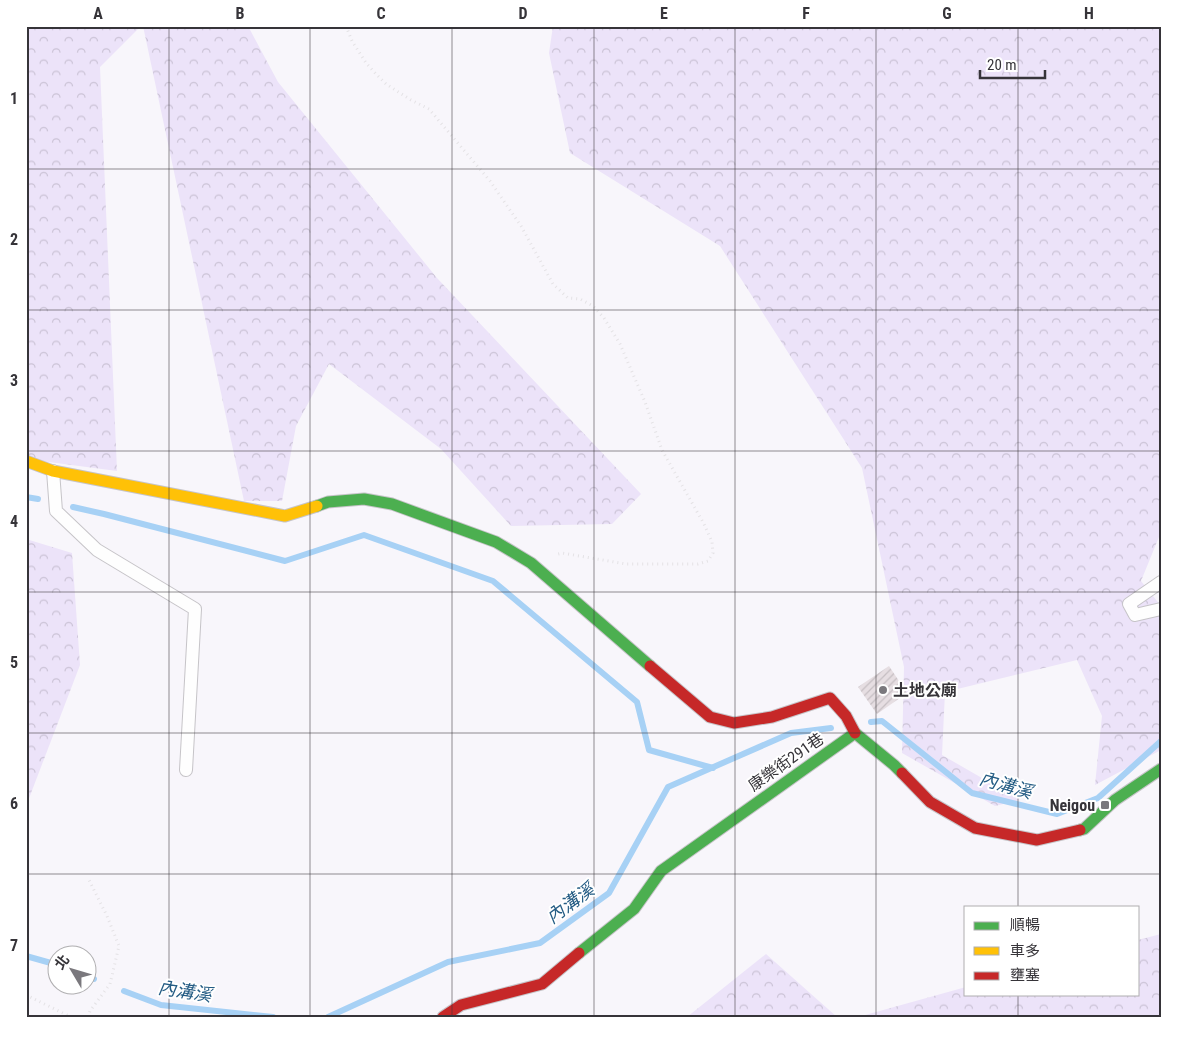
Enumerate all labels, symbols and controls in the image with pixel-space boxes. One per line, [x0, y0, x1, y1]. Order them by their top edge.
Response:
text: A [93, 4, 103, 23]
text: B [236, 4, 245, 23]
text: C [376, 4, 386, 23]
text: D [518, 4, 528, 23]
text: E [660, 4, 668, 23]
text: F [802, 4, 810, 23]
text: G [942, 4, 952, 23]
text: H [1084, 4, 1094, 23]
scale bar [980, 48, 1044, 80]
text: 20 m [987, 56, 1017, 74]
text: 1 [10, 89, 18, 108]
text: 2 [10, 230, 18, 249]
text: 3 [10, 371, 18, 390]
text: 4 [10, 512, 18, 531]
text: 5 [10, 653, 18, 672]
place label: 土地公廟 [893, 681, 957, 700]
marker: 土地公廟 [877, 684, 889, 696]
street label: 康樂街291巷 [745, 729, 827, 795]
water label: 內溝溪 [977, 767, 1038, 803]
text: 6 [10, 794, 18, 813]
place label: Neigou [1050, 796, 1095, 815]
marker: Neigou [1099, 799, 1111, 811]
water label: 內溝溪 [542, 877, 600, 927]
legend [964, 906, 1140, 996]
text: 順暢 [1010, 916, 1040, 934]
text: 7 [10, 936, 18, 955]
text: 車多 [1010, 942, 1040, 960]
north arrow [48, 946, 98, 996]
text: 北 [51, 952, 72, 972]
text: 壅塞 [1010, 966, 1040, 984]
water label: 內溝溪 [157, 976, 216, 1006]

